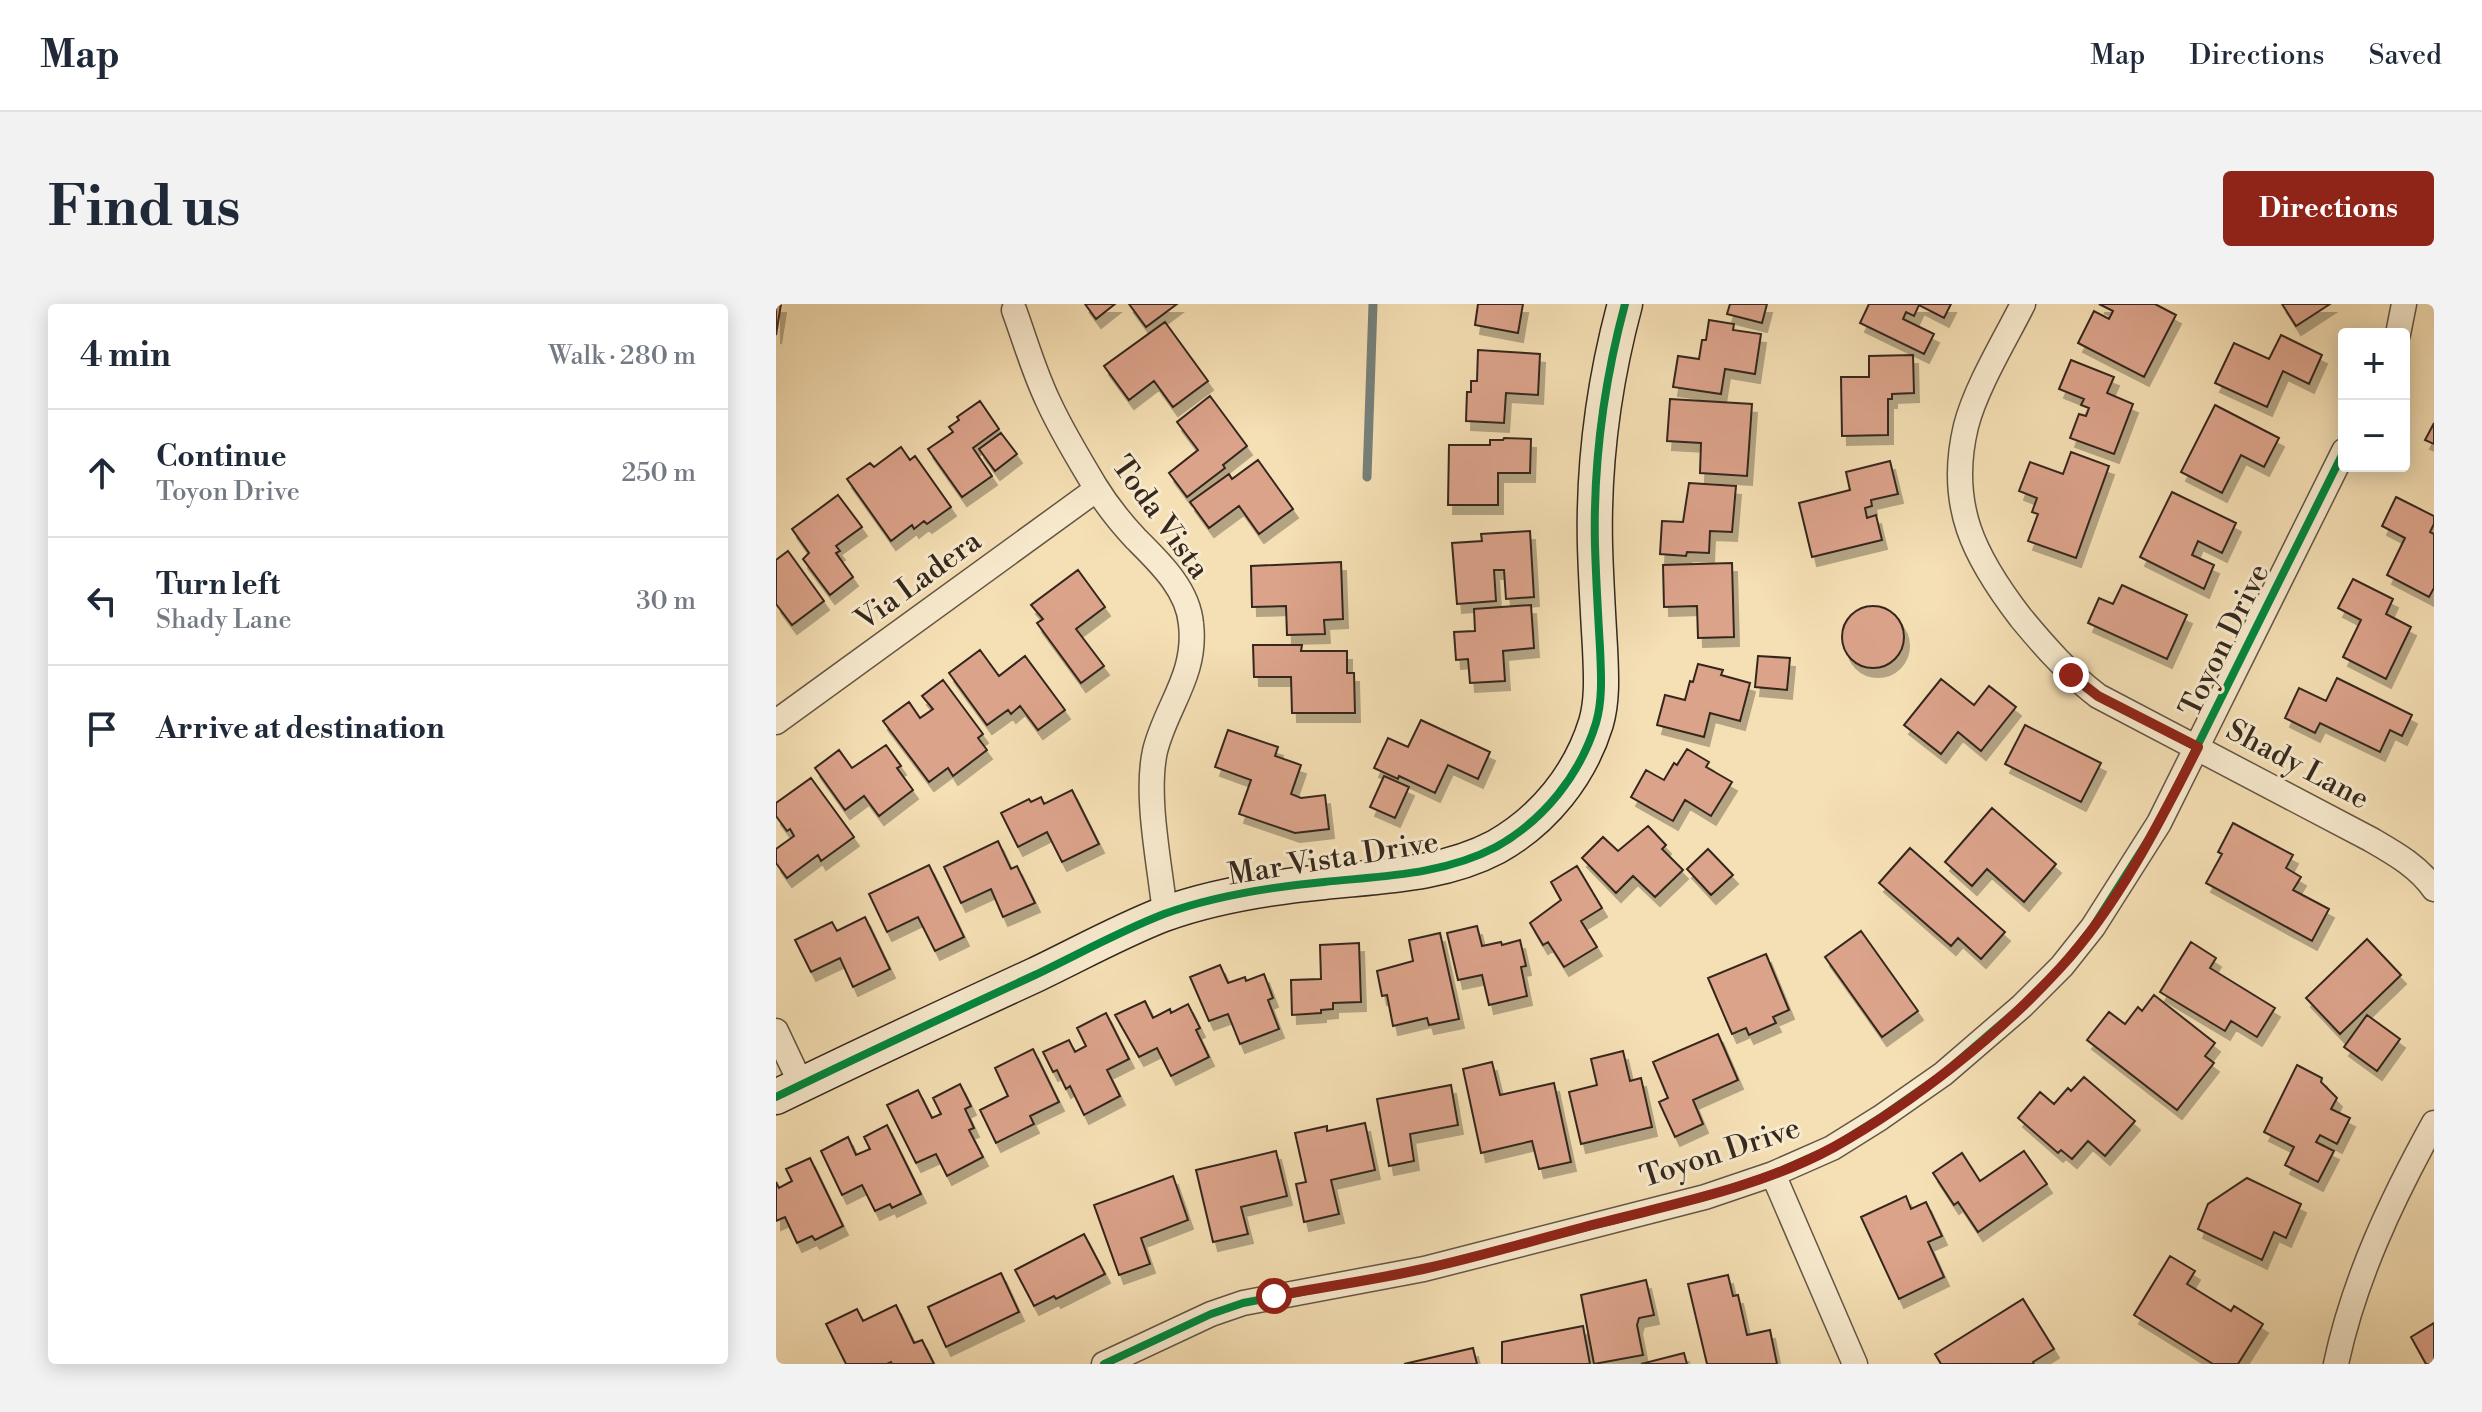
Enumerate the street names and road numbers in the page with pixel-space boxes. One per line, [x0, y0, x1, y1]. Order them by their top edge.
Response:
street label: Toda Vista [1103, 449, 1218, 587]
street label: Via Ladera [847, 522, 990, 640]
street label: Toyon Drive [2171, 558, 2278, 723]
street label: Shady Lane [2220, 711, 2376, 818]
street label: Mar Vista Drive [1225, 824, 1441, 894]
street label: Toyon Drive [1636, 1109, 1805, 1197]

